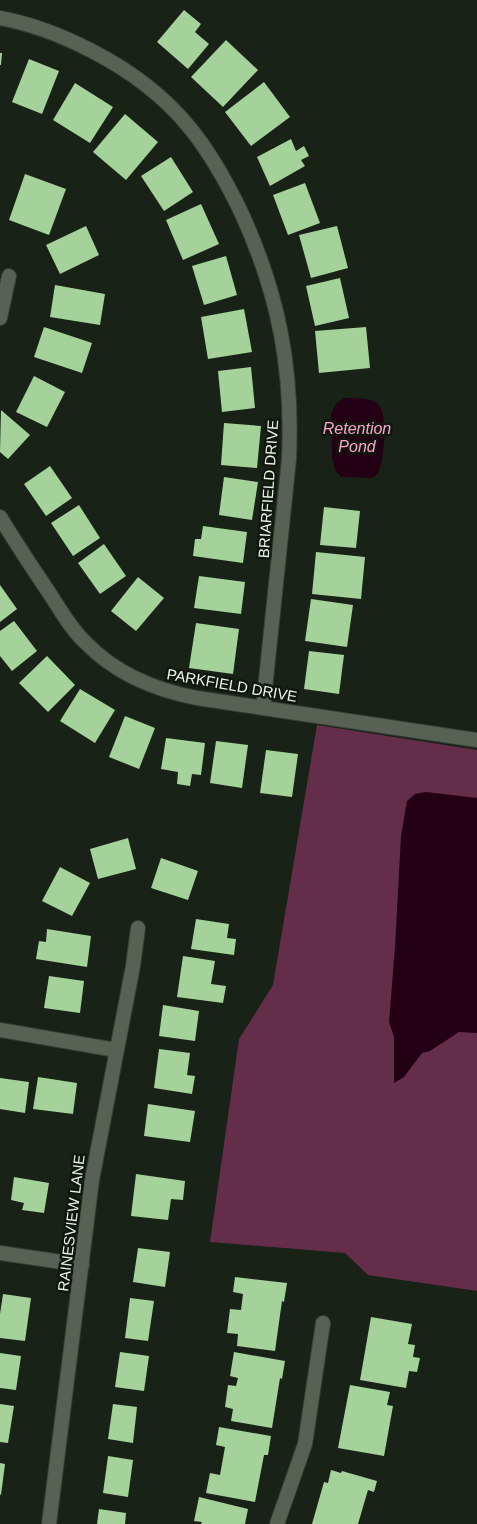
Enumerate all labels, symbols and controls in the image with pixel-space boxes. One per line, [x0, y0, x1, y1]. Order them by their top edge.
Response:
street label: BRIARFIELD DRIVE [255, 419, 281, 559]
water label: Retention Pond [323, 420, 391, 455]
street label: PARKFIELD DRIVE [165, 665, 299, 705]
street label: RAINESVIEW LANE [54, 1154, 88, 1292]

